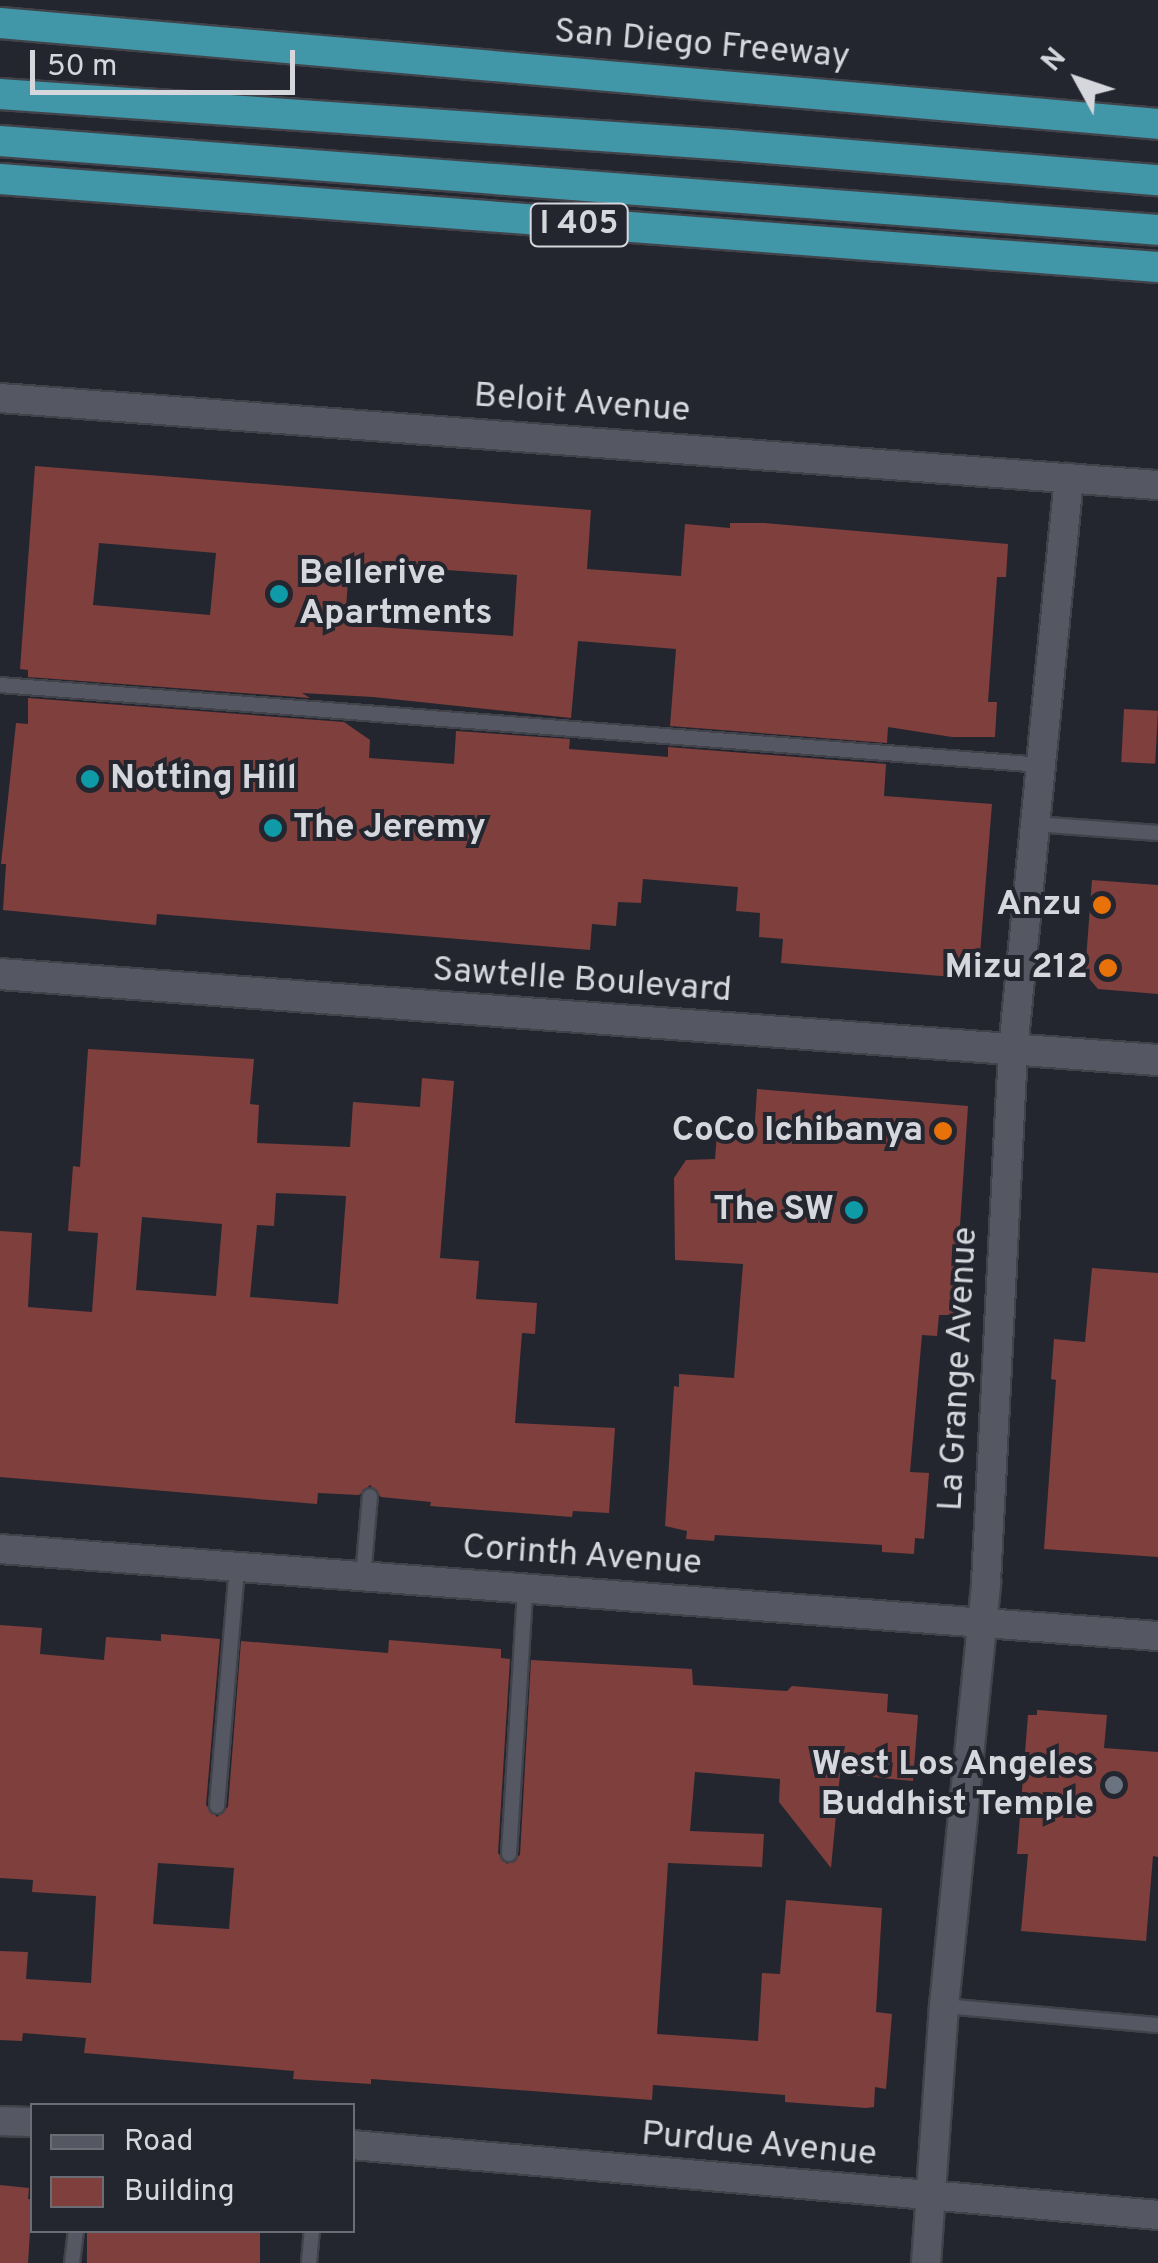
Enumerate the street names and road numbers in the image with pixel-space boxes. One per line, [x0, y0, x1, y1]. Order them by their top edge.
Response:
street label: San Diego Freeway [552, 11, 852, 79]
road number: I 405 [529, 198, 629, 252]
street label: Beloit Avenue [472, 375, 692, 433]
street label: Sawtelle Boulevard [431, 950, 733, 1012]
street label: La Grange Avenue [931, 1225, 987, 1513]
street label: Corinth Avenue [460, 1527, 704, 1585]
street label: Purdue Avenue [639, 2114, 879, 2176]

